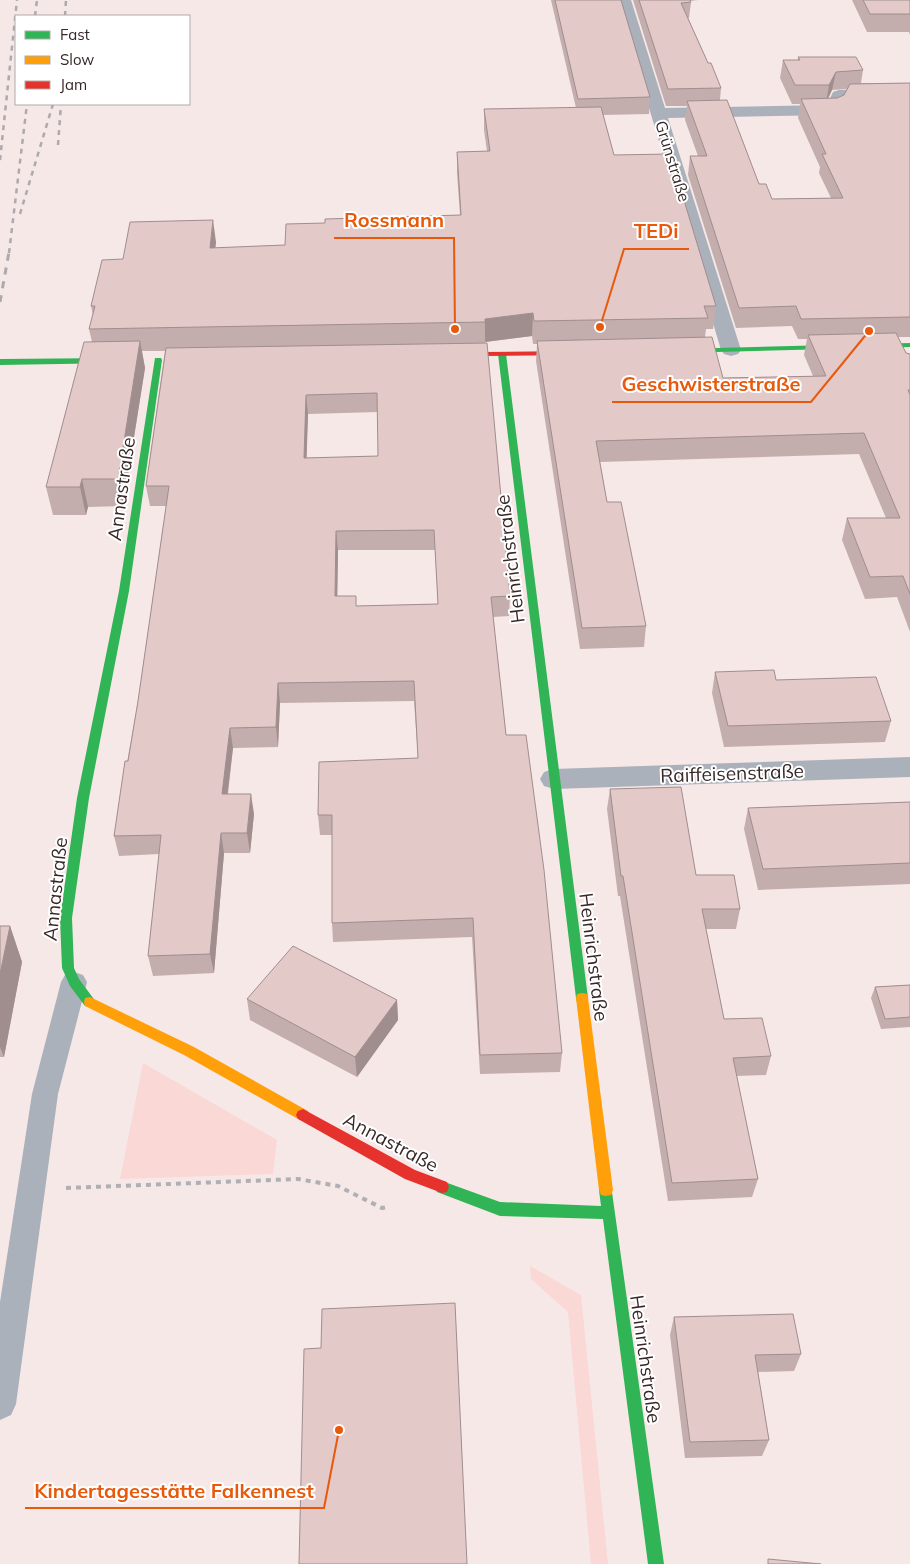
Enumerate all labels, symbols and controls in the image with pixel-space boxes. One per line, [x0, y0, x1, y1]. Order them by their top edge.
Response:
legend [15, 15, 190, 105]
text: Fast [60, 25, 90, 44]
text: Slow [60, 50, 94, 69]
text: Jam [60, 75, 87, 94]
street label: Grünstraße [651, 118, 695, 204]
callout: Rossmann [334, 203, 454, 238]
text: Rossmann [344, 207, 444, 232]
callout: TEDi [624, 214, 689, 249]
text: TEDi [634, 218, 678, 243]
callout: Geschwisterstraße [612, 367, 811, 402]
text: Geschwisterstraße [622, 371, 800, 396]
street label: Annastraße [102, 436, 140, 542]
street label: Heinrichstraße [490, 493, 530, 625]
street label: Raiffeisenstraße [660, 759, 804, 787]
street label: Annastraße [38, 836, 72, 942]
street label: Heinrichstraße [574, 891, 614, 1023]
street label: Annastraße [339, 1107, 443, 1177]
street label: Heinrichstraße [625, 1293, 667, 1425]
callout: Kindertagesstätte Falkennest [25, 1473, 324, 1508]
text: Kindertagesstätte Falkennest [34, 1478, 314, 1503]

